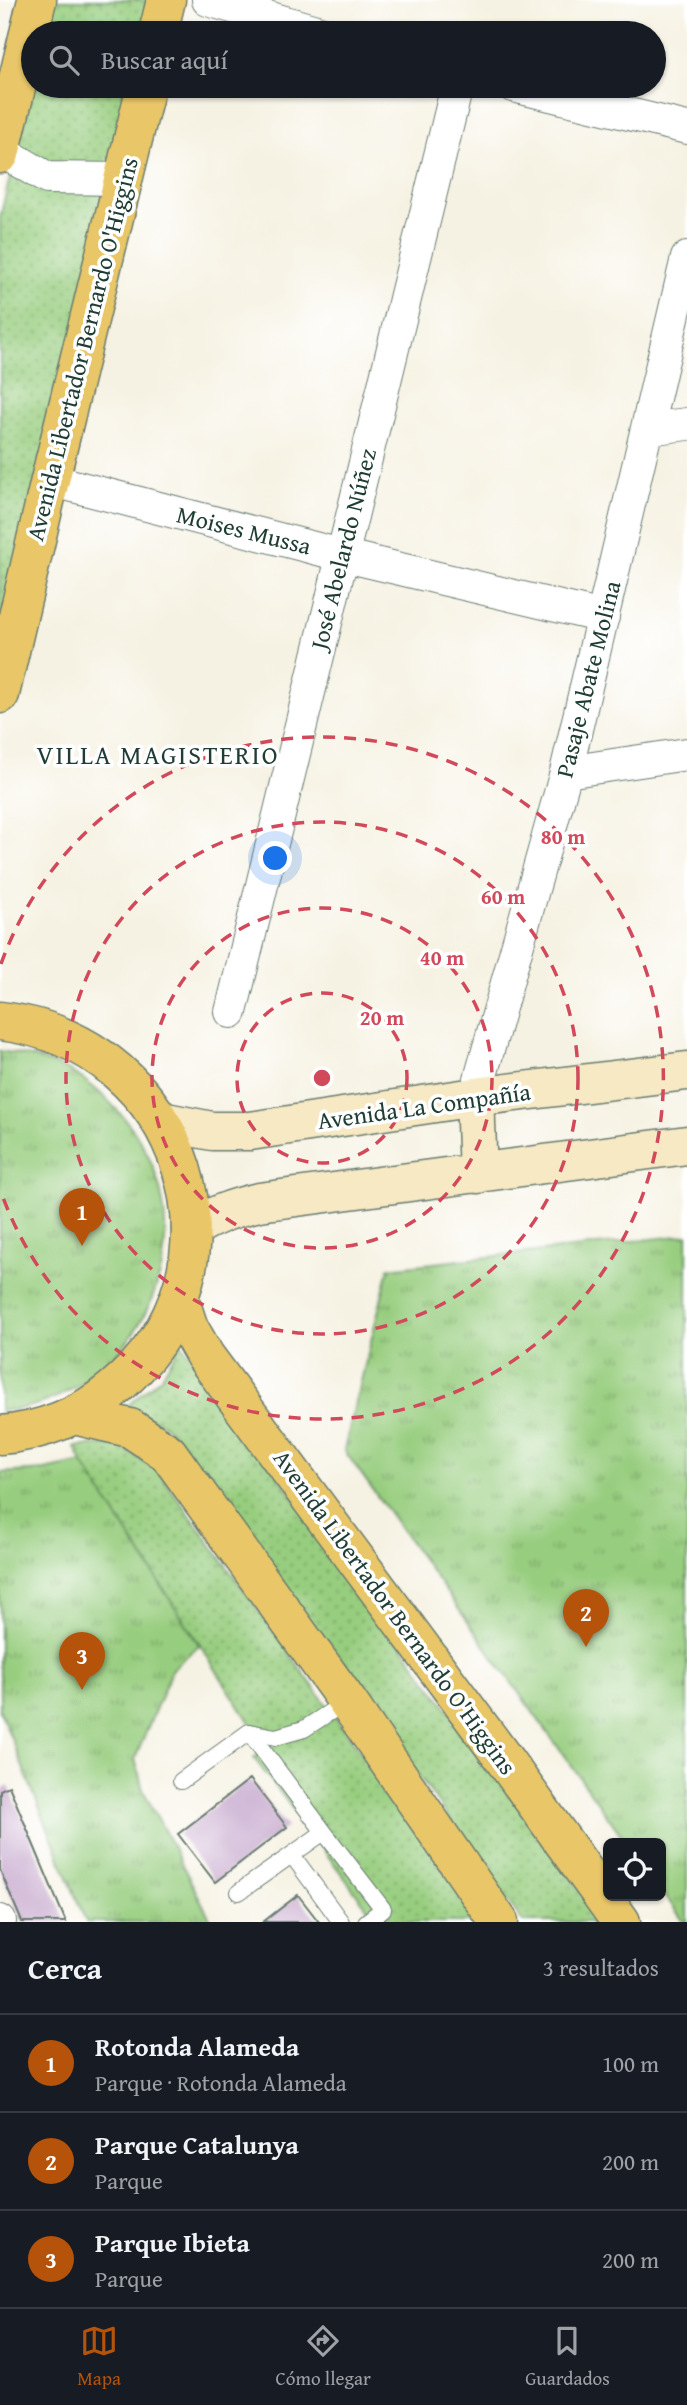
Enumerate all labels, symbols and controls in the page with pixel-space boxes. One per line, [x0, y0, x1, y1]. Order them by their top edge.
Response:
search box [21, 21, 666, 98]
text: Buscar aquí [101, 40, 228, 79]
icon: search [45, 41, 83, 79]
street label: Avenida Libertador Bernardo O'Higgins [17, 153, 147, 545]
street label: José Abelardo Núñez [300, 445, 385, 656]
street label: Moises Mussa [173, 496, 315, 564]
street label: Pasaje Abate Molina [547, 576, 630, 781]
district label: VILLA MAGISTERIO [36, 735, 280, 774]
text: 80 m [541, 821, 585, 852]
your location [258, 841, 292, 875]
text: 60 m [481, 881, 525, 912]
text: 40 m [420, 942, 464, 973]
text: 20 m [360, 1002, 404, 1033]
centre of rings [310, 1066, 334, 1090]
street label: Avenida La Compañía [315, 1074, 533, 1138]
pin: 1 [59, 1188, 105, 1246]
street label: Avenida Libertador Bernardo O'Higgins [265, 1442, 525, 1782]
pin: 2 [563, 1589, 609, 1647]
pin: 3 [59, 1632, 105, 1690]
map controls [603, 1838, 666, 1901]
button: locate [603, 1838, 666, 1901]
text: Cerca [28, 1946, 102, 1990]
text: 3 resultados [543, 1951, 659, 1984]
text: Rotonda Alameda [95, 2027, 299, 2066]
text: 1 [45, 2047, 57, 2080]
text: 100 m [602, 2047, 659, 2080]
text: Parque · Rotonda Alameda [95, 2066, 347, 2099]
text: Parque Catalunya [95, 2125, 299, 2164]
text: 2 [45, 2145, 57, 2178]
text: 200 m [602, 2145, 659, 2178]
text: Parque [95, 2164, 163, 2197]
text: Parque Ibieta [95, 2223, 250, 2262]
text: 3 [45, 2243, 57, 2276]
text: 200 m [602, 2243, 659, 2276]
text: Parque [95, 2262, 163, 2295]
tab: Mapa [77, 2322, 121, 2392]
tab: Cómo llegar [275, 2322, 371, 2392]
tab: Guardados [525, 2322, 610, 2392]

